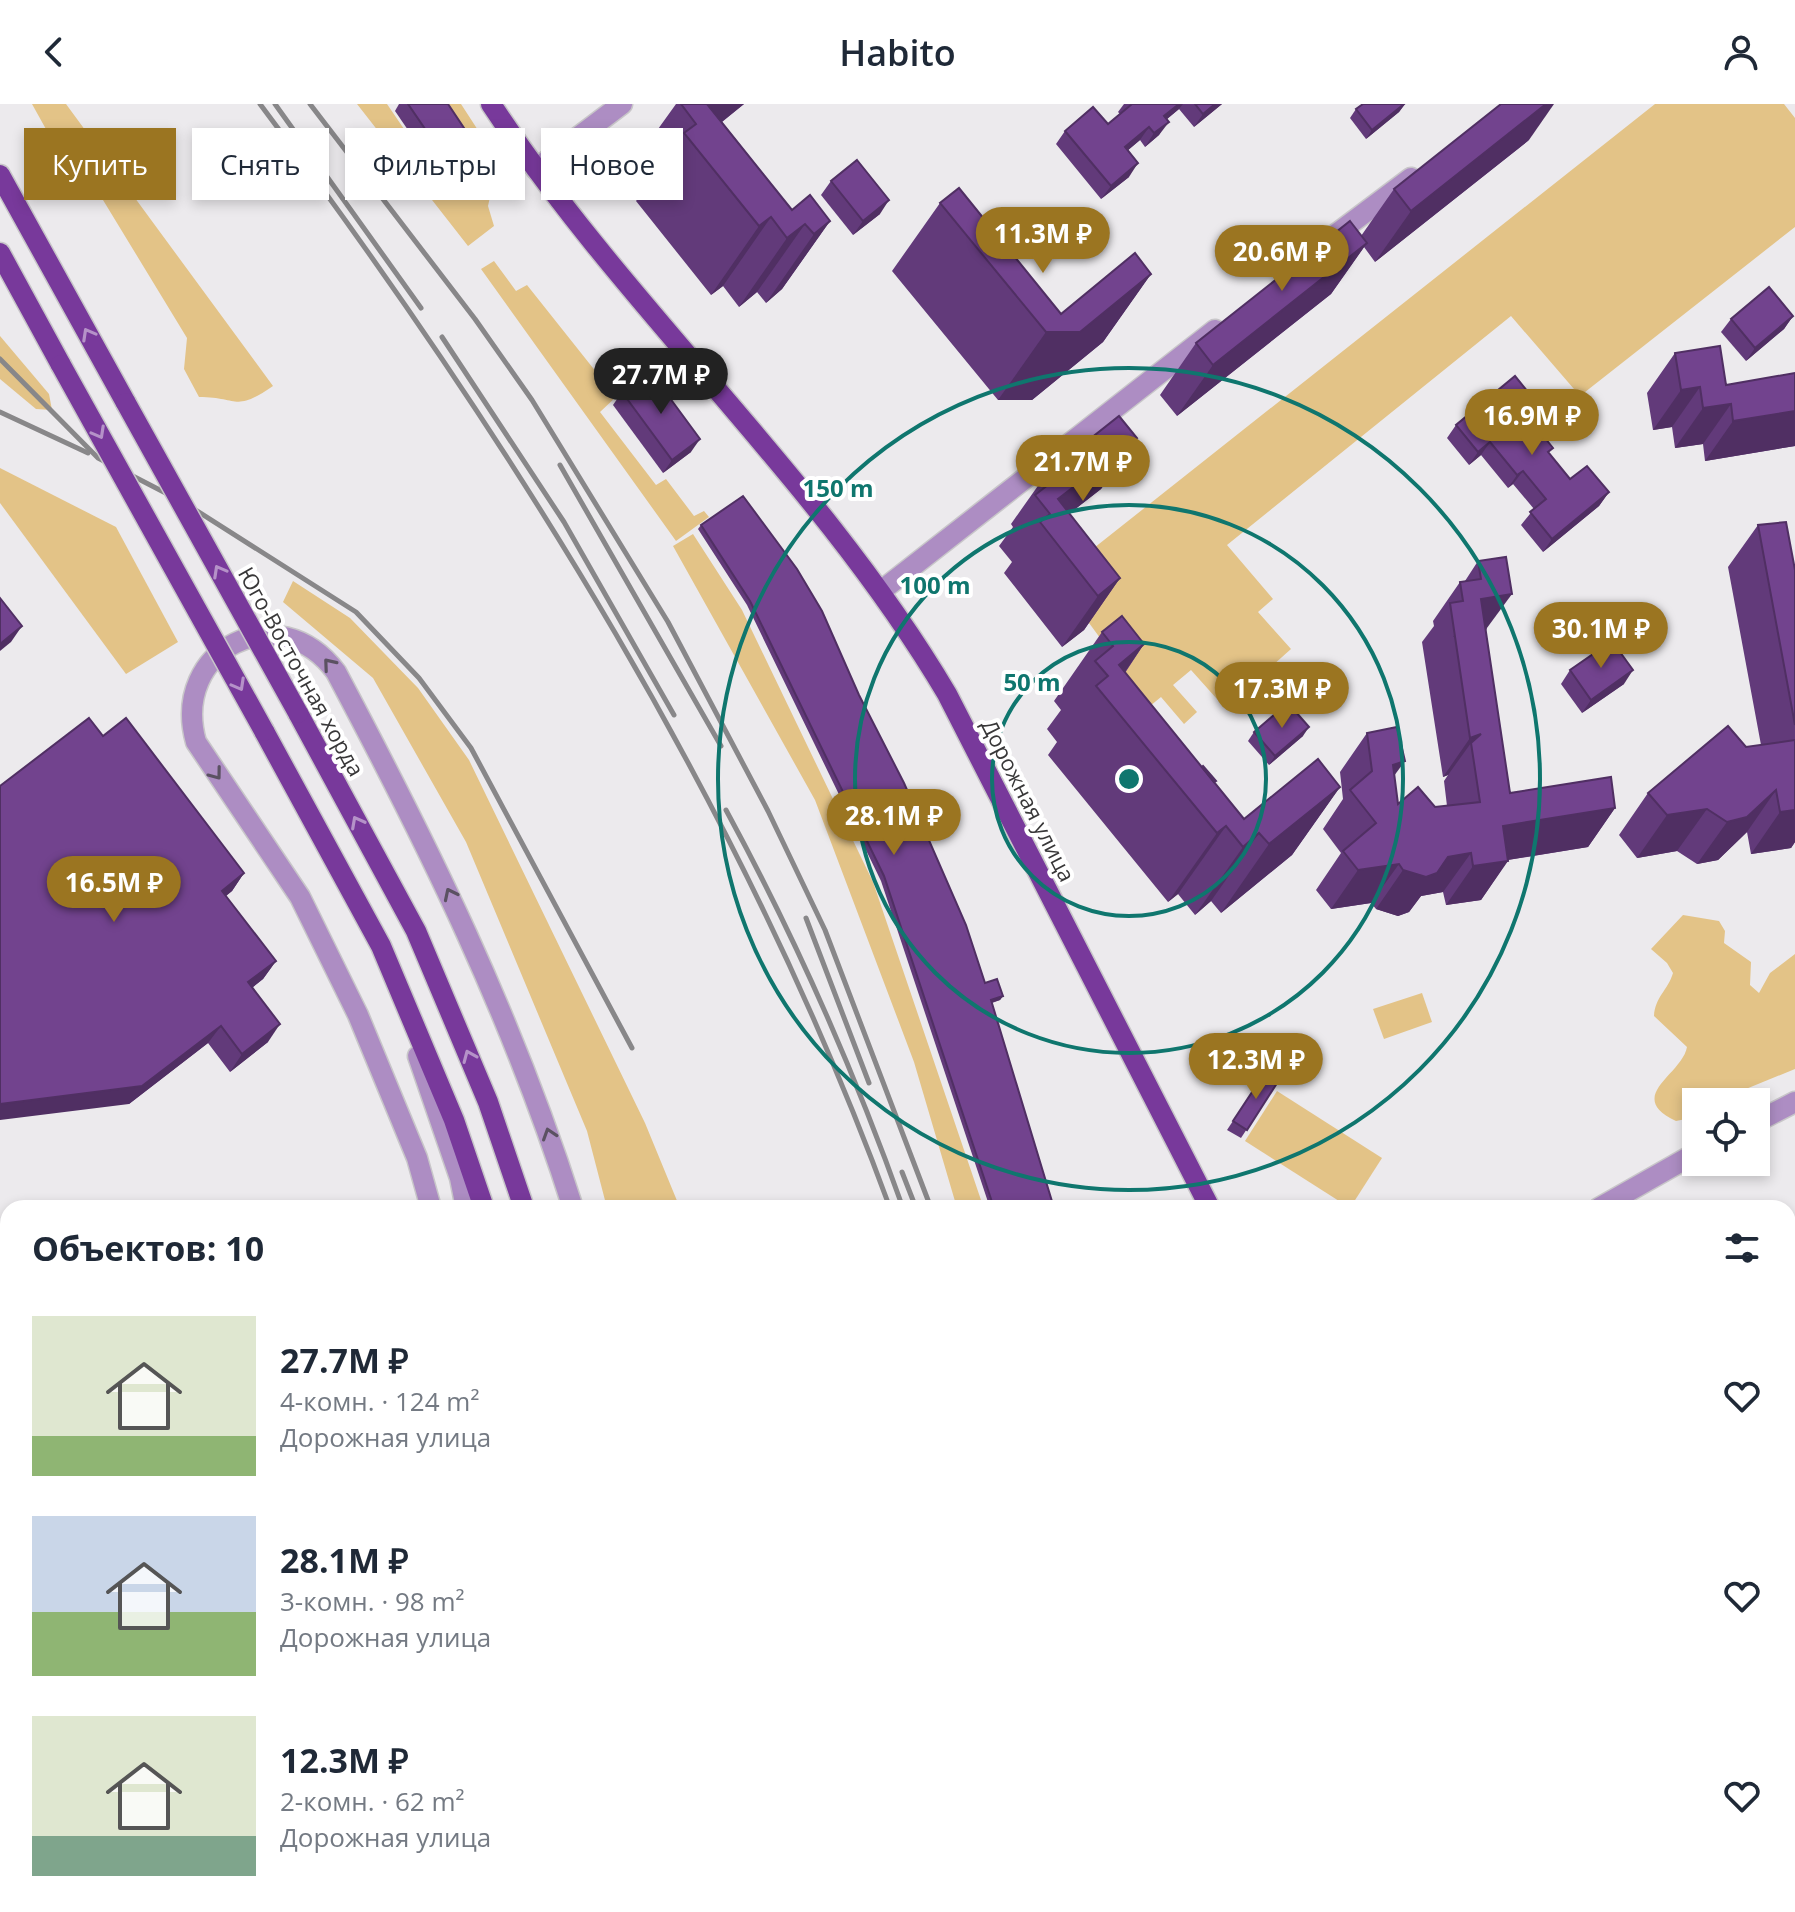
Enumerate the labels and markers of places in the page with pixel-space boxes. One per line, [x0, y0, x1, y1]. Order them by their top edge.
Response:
pin: 11.3M ₽ [969, 207, 1117, 275]
pin: 20.6M ₽ [1208, 225, 1356, 293]
pin: 27.7M ₽ [587, 348, 735, 416]
pin: 16.9M ₽ [1458, 389, 1606, 457]
pin: 21.7M ₽ [1009, 435, 1157, 503]
pin: 30.1M ₽ [1527, 602, 1675, 670]
pin: 17.3M ₽ [1208, 662, 1356, 730]
centre of rings [1115, 765, 1143, 793]
pin: 28.1M ₽ [820, 789, 968, 857]
pin: 16.5M ₽ [40, 856, 188, 924]
pin: 12.3M ₽ [1182, 1033, 1330, 1101]

